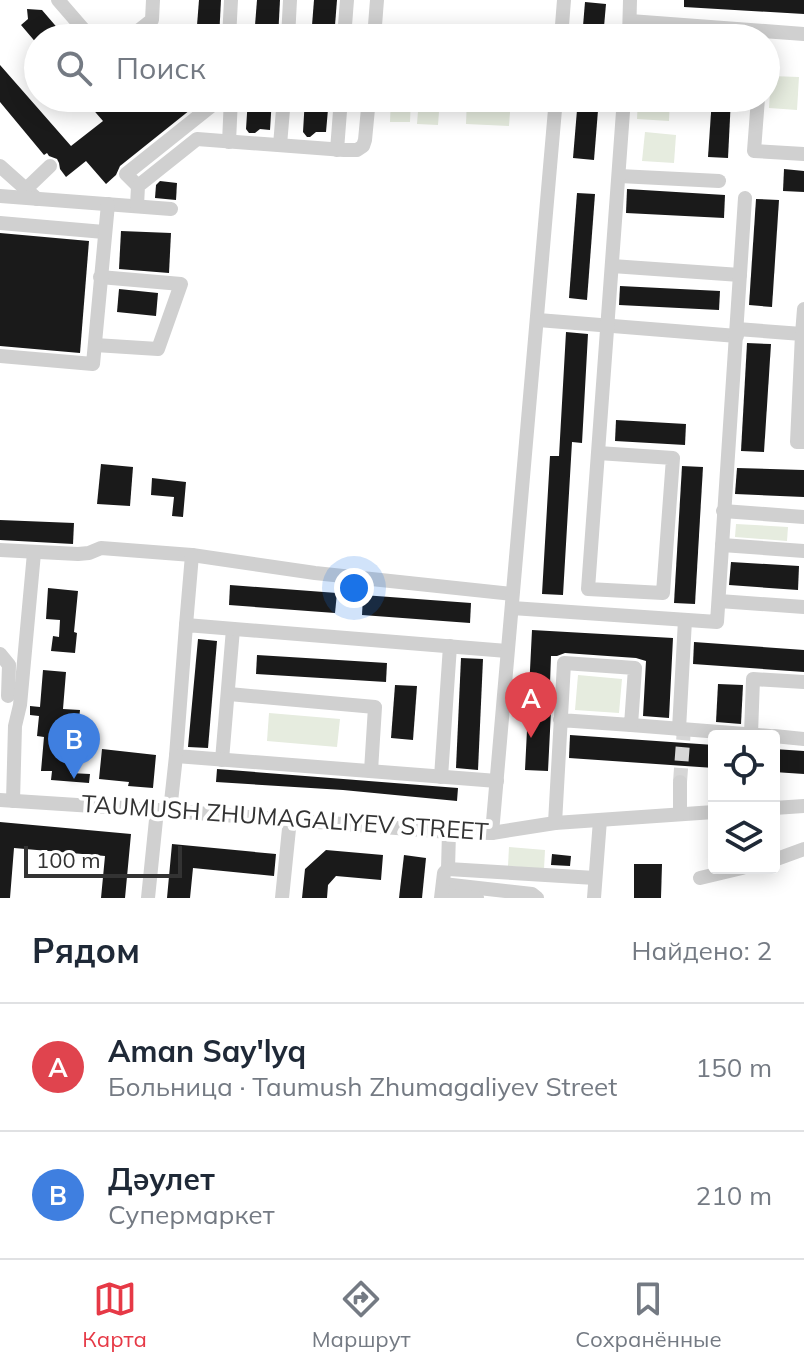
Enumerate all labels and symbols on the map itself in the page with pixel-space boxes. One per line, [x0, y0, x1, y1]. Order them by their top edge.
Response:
your location [334, 568, 374, 608]
pin: A [505, 672, 557, 738]
pin: B [48, 713, 100, 779]
street label: TAUMUSH ZHUMAGALIYEV STREET [81, 788, 490, 846]
scale bar [24, 842, 182, 878]

